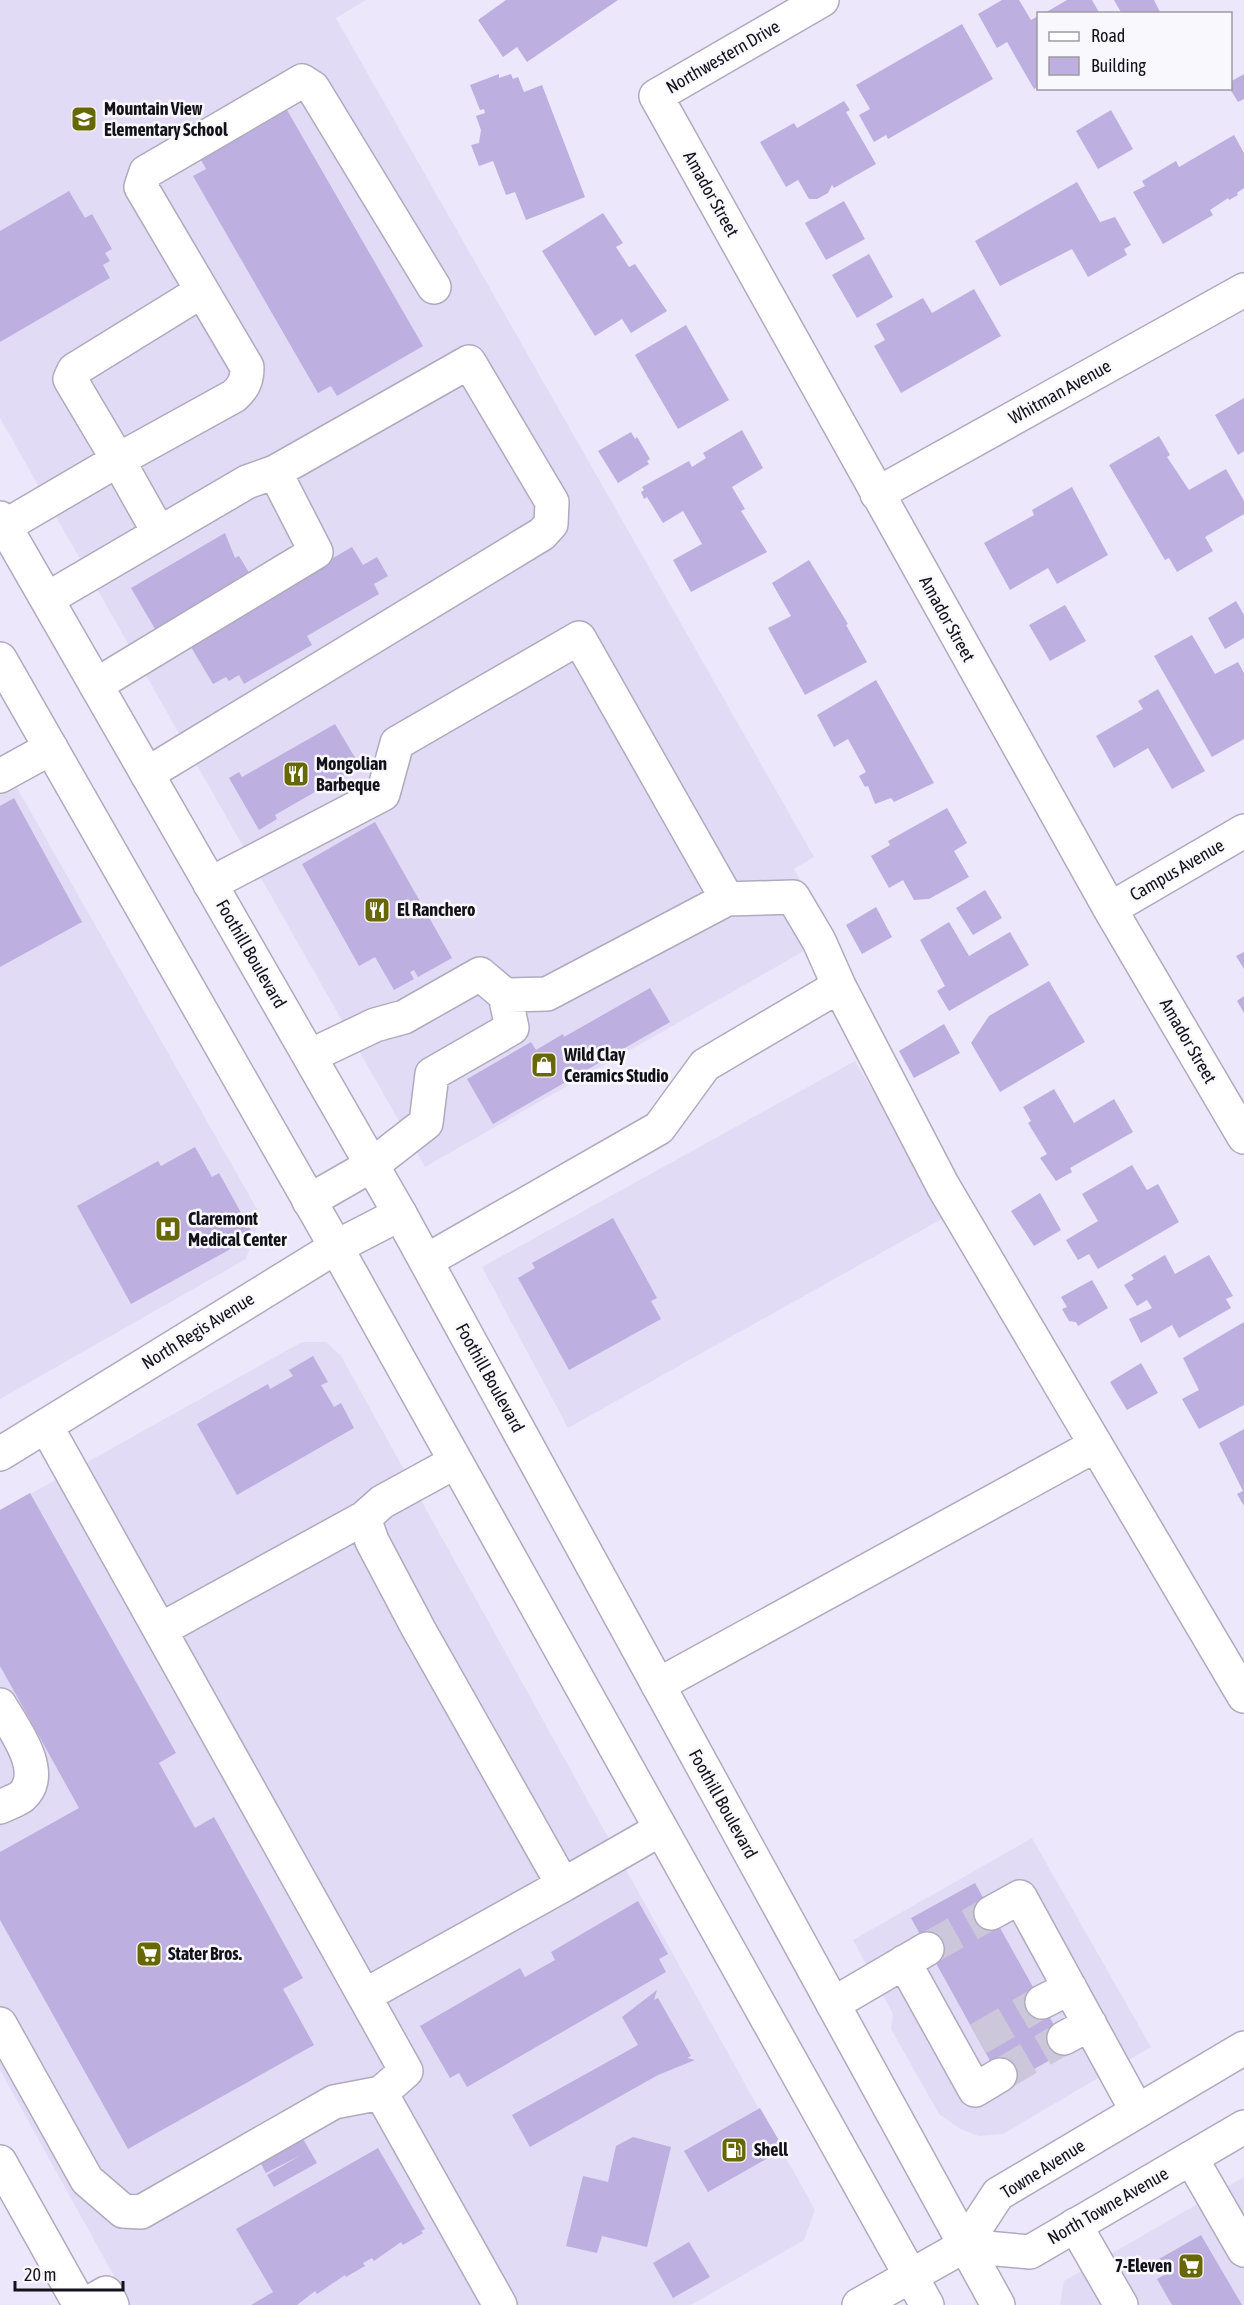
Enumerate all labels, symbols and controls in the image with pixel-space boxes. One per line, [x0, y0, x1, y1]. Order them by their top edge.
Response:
legend [1037, 12, 1232, 90]
street label: Northwestern Drive [662, 16, 783, 98]
text: Road [1091, 25, 1125, 46]
text: Building [1091, 55, 1146, 76]
place label: Mountain View Elementary School [104, 98, 228, 140]
school or university icon: Mountain View Elementary School [69, 104, 99, 134]
street label: Amador Street [679, 147, 744, 240]
street label: Whitman Avenue [1005, 355, 1114, 428]
street label: Amador Street [915, 572, 980, 665]
place label: Mongolian Barbeque [316, 753, 387, 795]
restaurant icon: Mongolian Barbeque [281, 759, 311, 789]
street label: Campus Avenue [1126, 834, 1228, 905]
restaurant icon: El Ranchero [362, 895, 392, 925]
street label: Foothill Boulevard [212, 896, 291, 1012]
place label: El Ranchero [397, 899, 475, 920]
street label: Amador Street [1156, 995, 1221, 1087]
place label: Wild Clay Ceramics Studio [563, 1044, 669, 1086]
shop icon: Wild Clay Ceramics Studio [529, 1050, 559, 1080]
place label: Claremont Medical Center [188, 1208, 287, 1250]
hospital icon: Claremont Medical Center [153, 1214, 183, 1244]
street label: North Regis Avenue [138, 1288, 258, 1373]
street label: Foothill Boulevard [452, 1319, 529, 1436]
street label: Foothill Boulevard [685, 1745, 762, 1862]
supermarket icon: Stater Bros. [134, 1939, 164, 1969]
place label: Stater Bros. [168, 1943, 242, 1964]
street label: Towne Avenue [997, 2134, 1089, 2203]
fuel station icon: Shell [719, 2135, 749, 2165]
place label: Shell [754, 2139, 788, 2160]
street label: North Towne Avenue [1044, 2163, 1172, 2249]
supermarket icon: 7-Eleven [1176, 2251, 1206, 2281]
scale bar [15, 2254, 123, 2292]
place label: 7-Eleven [1115, 2255, 1172, 2276]
text: 20 m [24, 2264, 56, 2285]

